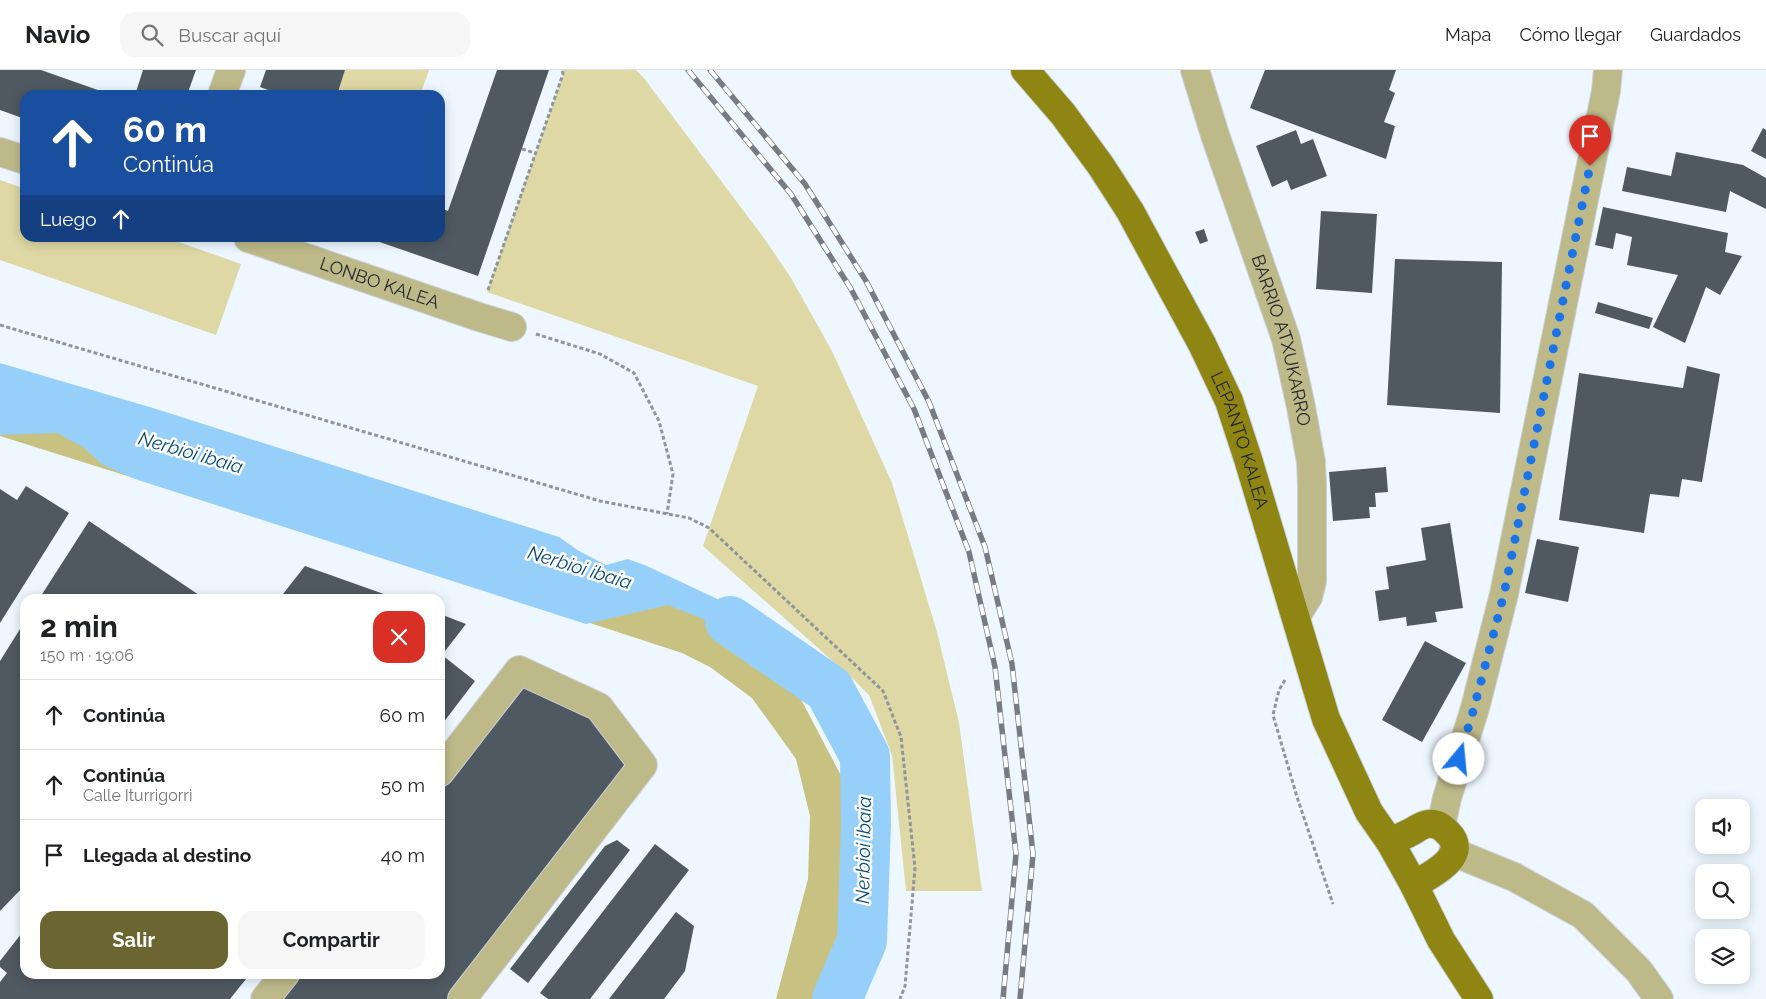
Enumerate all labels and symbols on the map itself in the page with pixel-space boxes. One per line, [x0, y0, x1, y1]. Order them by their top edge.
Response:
pin [1569, 115, 1611, 166]
street label: LONBO KALEA [317, 252, 442, 313]
street label: BARRIO ATXUKARRO [1247, 252, 1315, 427]
street label: LEPANTO KALEA [1207, 368, 1273, 511]
water label: Nerbioi ibaia [136, 427, 246, 477]
water label: Nerbioi ibaia [525, 541, 635, 593]
position arrow [1432, 732, 1484, 784]
water label: Nerbioi ibaia [851, 796, 875, 904]

